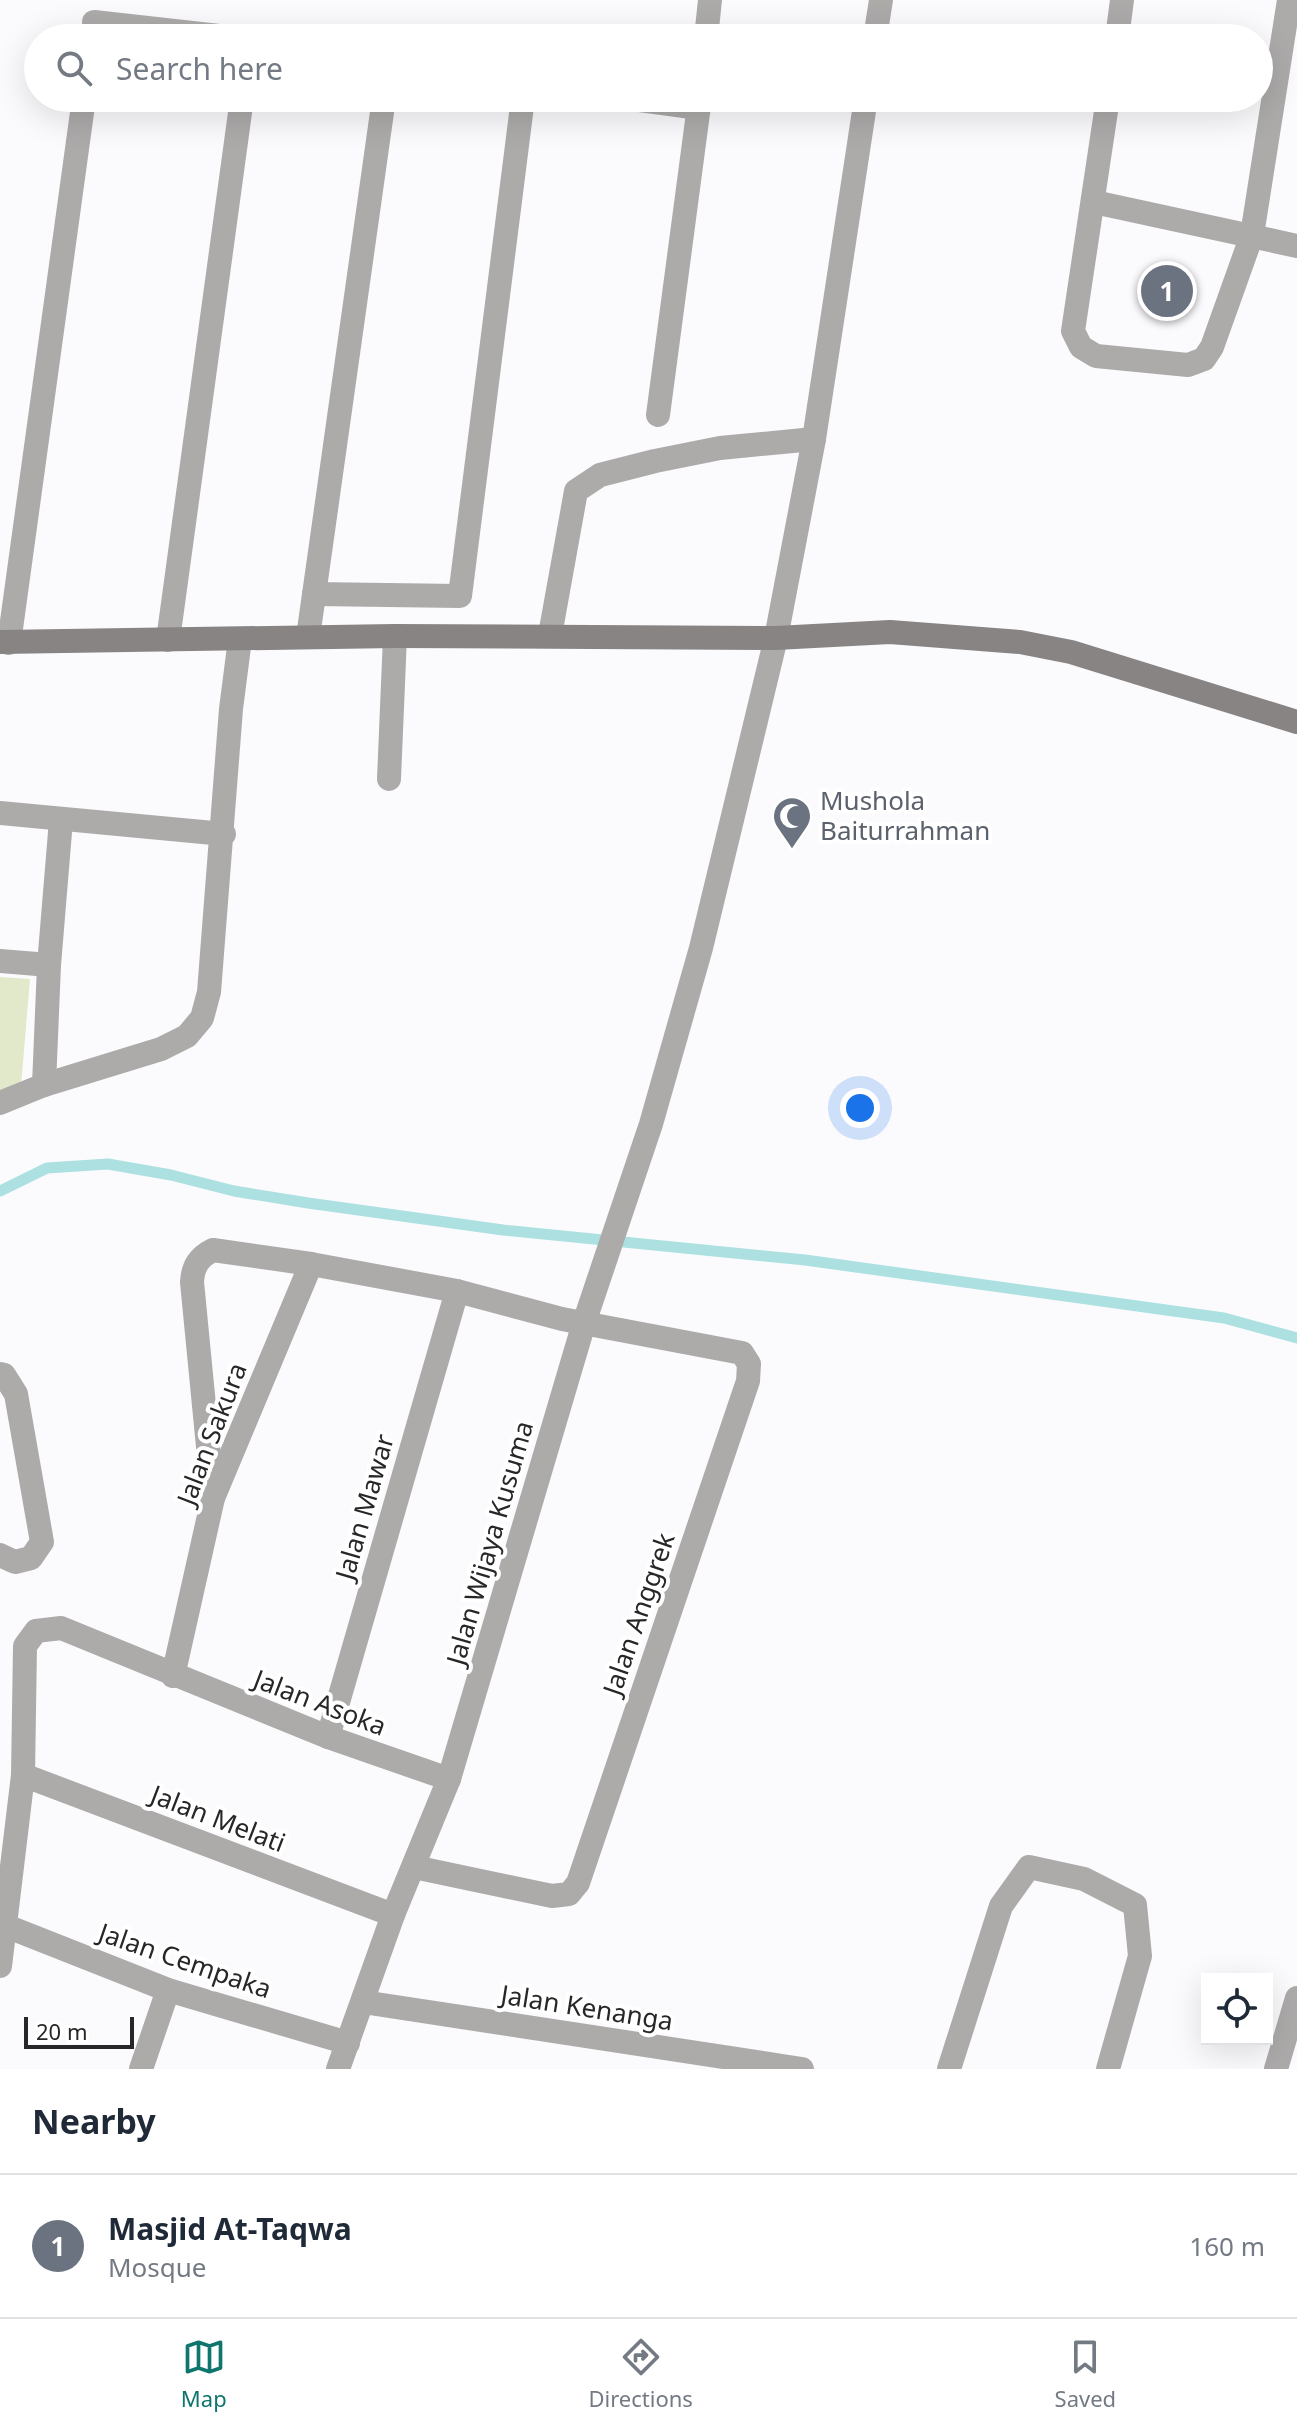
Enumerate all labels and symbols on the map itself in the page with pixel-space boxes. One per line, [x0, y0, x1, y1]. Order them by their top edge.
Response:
pin: 1 [1141, 261, 1193, 321]
place label: Mushola Baiturrahman [820, 782, 990, 848]
mosque icon: Mushola Baiturrahman [771, 795, 813, 850]
your location [840, 1088, 880, 1128]
street label: Jalan Sakura [166, 1357, 255, 1513]
street label: Jalan Wijaya Kusuma [436, 1417, 541, 1672]
street label: Jalan Mawar [325, 1430, 402, 1587]
street label: Jalan Anggrek [593, 1528, 683, 1702]
street label: Jalan Asoka [246, 1659, 392, 1744]
street label: Jalan Melati [143, 1775, 291, 1860]
street label: Jalan Cempaka [91, 1913, 276, 2006]
street label: Jalan Kenanga [496, 1975, 676, 2038]
scale bar [24, 2013, 134, 2049]

